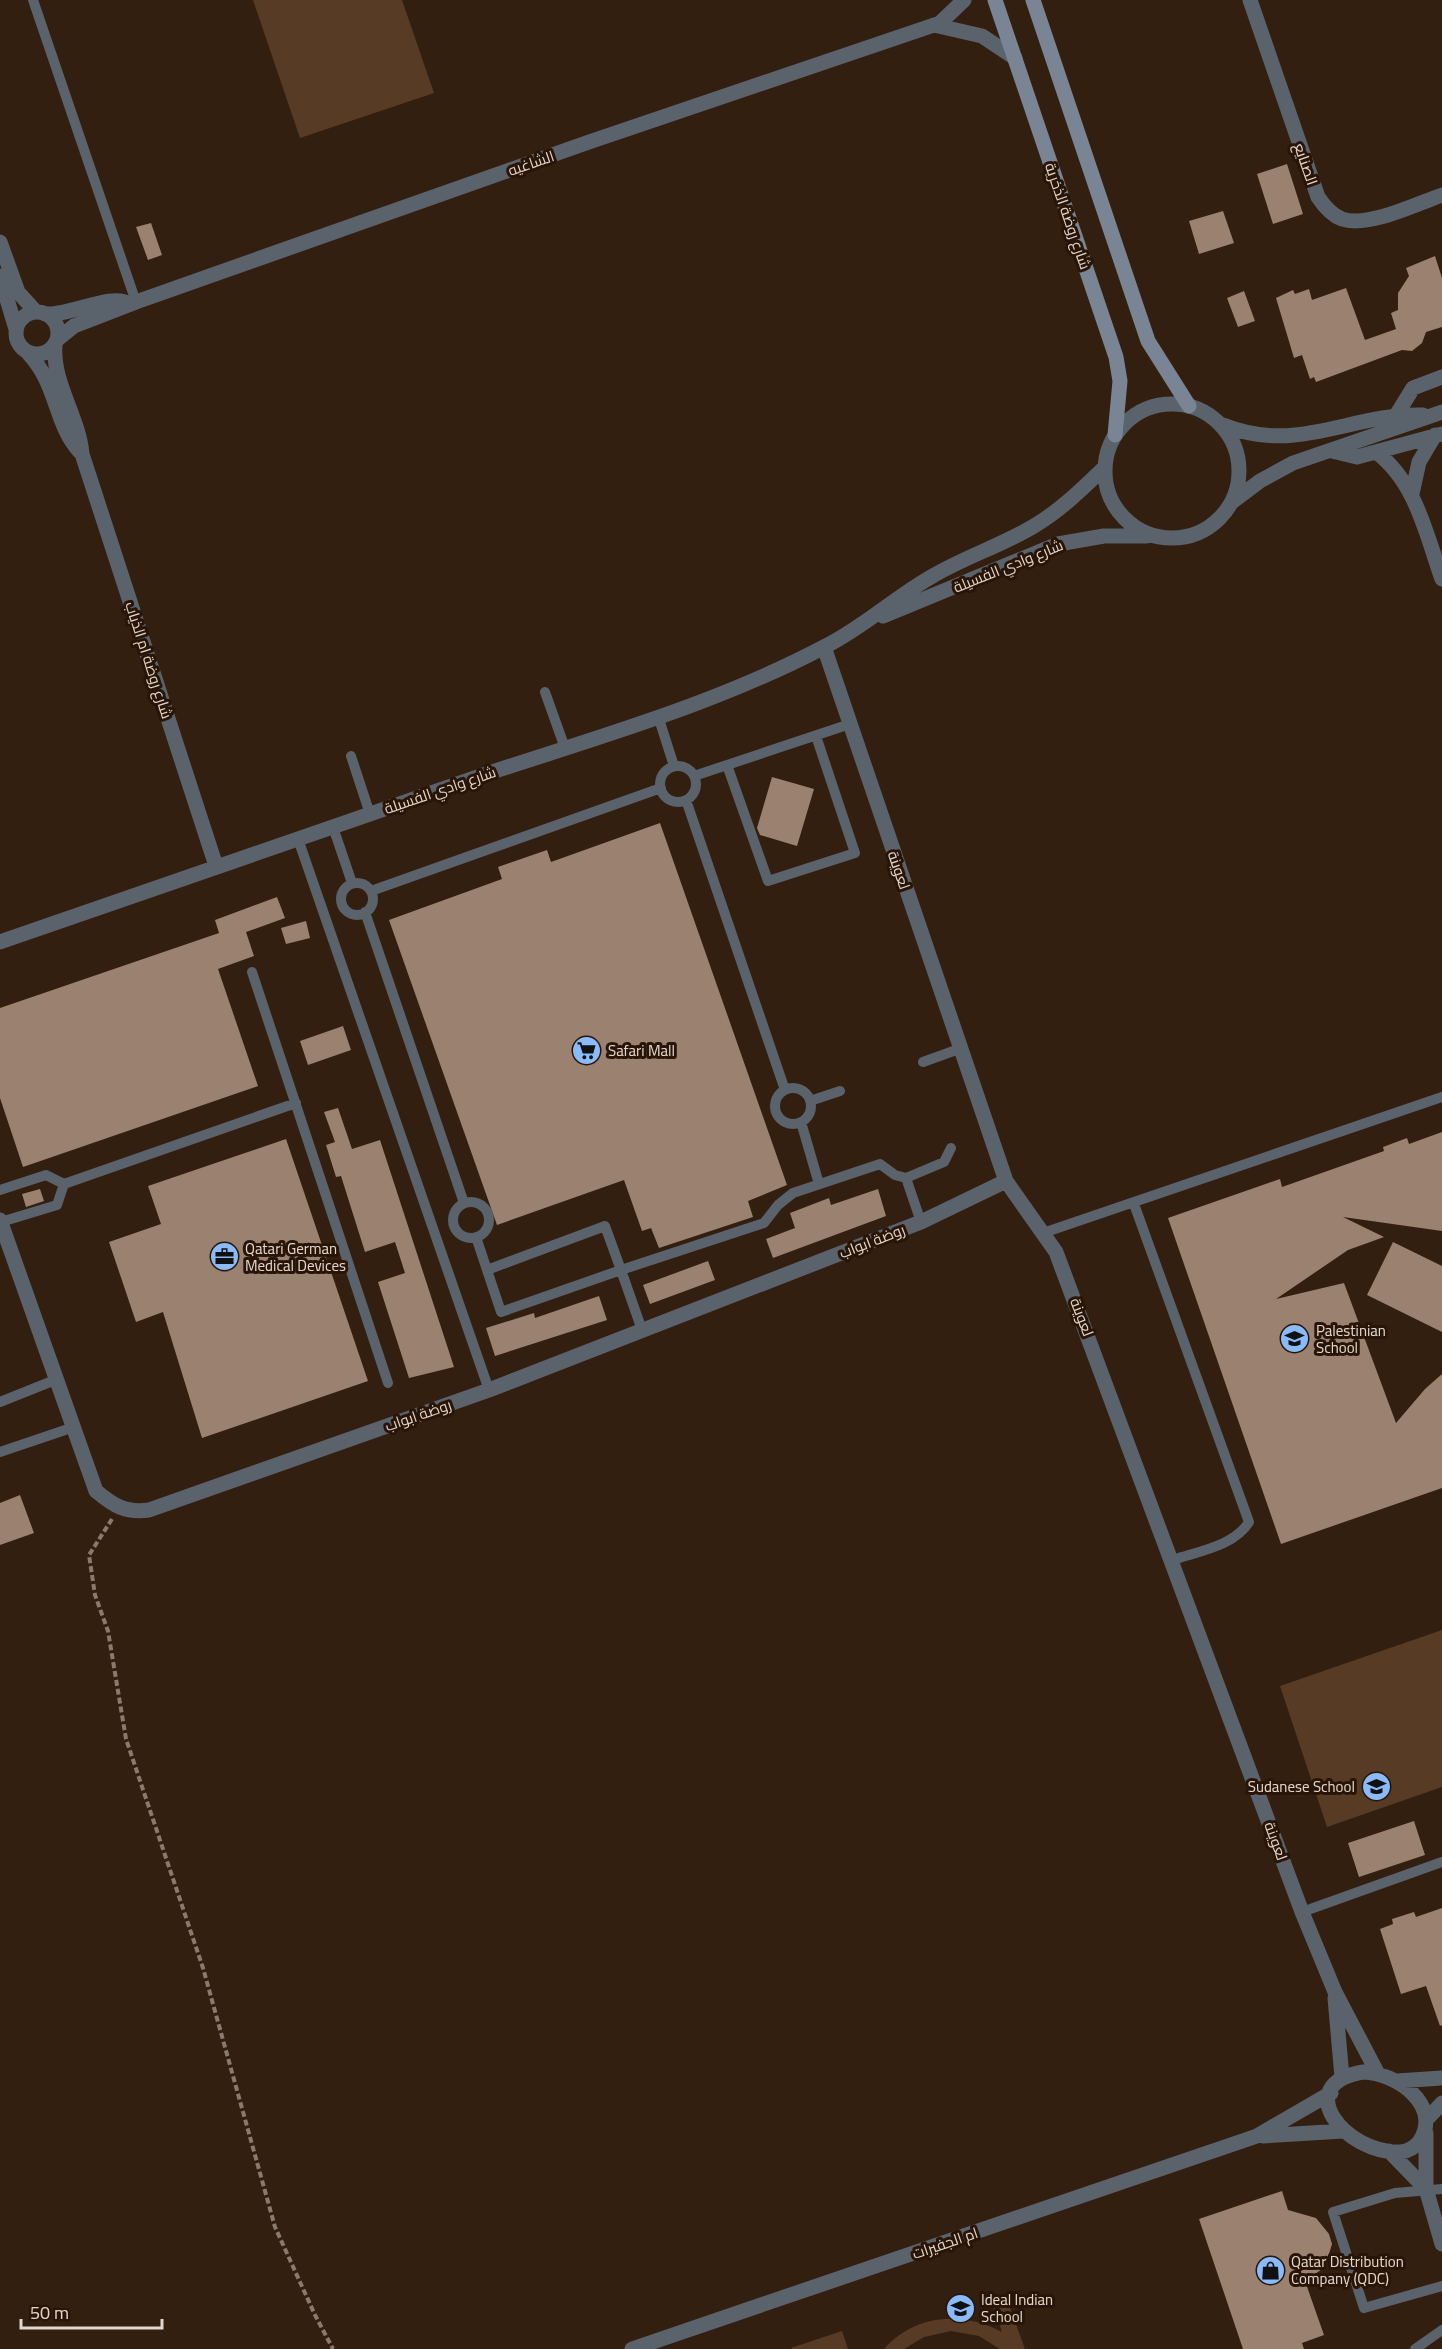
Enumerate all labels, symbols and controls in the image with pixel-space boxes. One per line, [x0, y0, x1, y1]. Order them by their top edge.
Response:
street label: الصنايع [1285, 139, 1327, 189]
street label: الشاغيه [504, 142, 558, 184]
street label: شارع روضة الذخرية [1036, 159, 1100, 273]
street label: شارع وادي الفسيلة [948, 531, 1068, 601]
street label: شارع روضة ام الذياب [116, 598, 182, 722]
street label: شارع وادي الفسيلة [380, 757, 500, 823]
street label: لعوينة [879, 847, 919, 893]
supermarket icon: Safari Mall [571, 1034, 603, 1066]
place label: Safari Mall [608, 1036, 675, 1065]
street label: روضة ابواب [835, 1215, 909, 1267]
place label: Qatari German Medical Devices [245, 1234, 346, 1280]
office icon: Qatari German Medical Devices [208, 1241, 240, 1273]
street label: لعوينة [1061, 1293, 1103, 1341]
place label: Palestinian School [1316, 1316, 1386, 1362]
school or university icon: Palestinian School [1279, 1323, 1311, 1355]
street label: روضة ابواب [381, 1390, 455, 1440]
school or university icon: Sudanese School [1360, 1770, 1392, 1802]
place label: Sudanese School [1248, 1772, 1355, 1801]
street label: لعوينة [1256, 1818, 1296, 1864]
street label: ام الجفيرات [908, 2218, 982, 2268]
place label: Qatar Distribution Company (QDC) [1291, 2247, 1404, 2293]
shop icon: Qatar Distribution Company (QDC) [1254, 2254, 1286, 2286]
place label: Ideal Indian School [981, 2285, 1053, 2331]
scale bar [21, 2292, 162, 2330]
school or university icon: Ideal Indian School [944, 2292, 976, 2324]
text: 50 m [30, 2296, 69, 2329]

